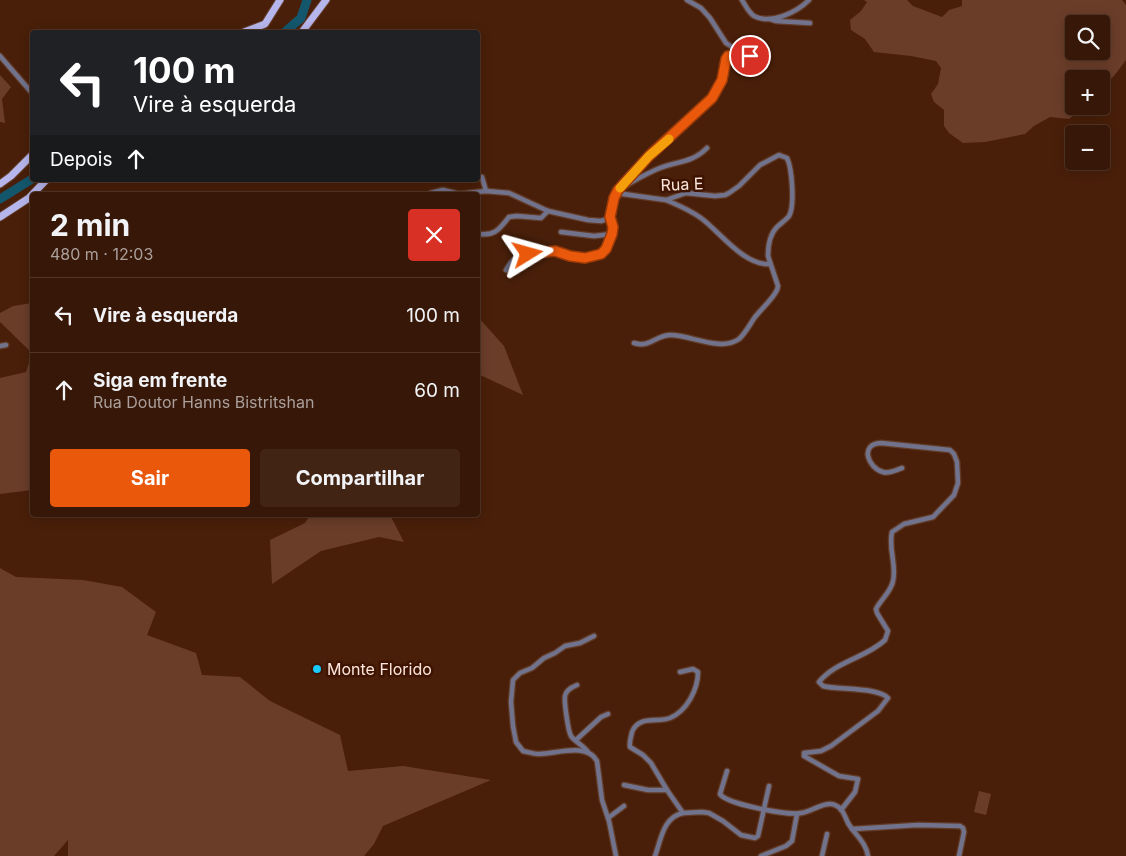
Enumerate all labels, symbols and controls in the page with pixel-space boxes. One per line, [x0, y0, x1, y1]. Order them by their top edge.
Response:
map controls [1065, 15, 1110, 170]
button: search [1065, 15, 1110, 60]
pin [729, 35, 771, 77]
icon: arrive [736, 42, 764, 70]
text: 100 m [133, 49, 236, 91]
icon: left [50, 50, 115, 115]
button: + [1065, 70, 1110, 115]
text: Vire à esquerda [133, 91, 296, 117]
button: − [1065, 125, 1110, 170]
icon: ahead [122, 145, 150, 173]
text: Depois [50, 148, 112, 171]
street label: Rua E [660, 173, 704, 195]
text: 2 min [50, 207, 130, 243]
button: close [408, 209, 460, 261]
position arrow [501, 227, 553, 279]
text: 480 m · 12:03 [50, 244, 153, 264]
icon: left [50, 301, 78, 329]
text: Vire à esquerda [93, 304, 238, 327]
text: 100 m [406, 304, 460, 327]
text: Siga em frente [93, 369, 227, 392]
icon: ahead [50, 376, 78, 404]
text: 60 m [414, 379, 460, 402]
text: Rua Doutor Hanns Bistritshan [93, 392, 314, 412]
button: Sair [50, 449, 250, 507]
button: Compartilhar [260, 449, 460, 507]
place label: Monte Florido [327, 659, 432, 679]
marker: Monte Florido [311, 663, 323, 675]

